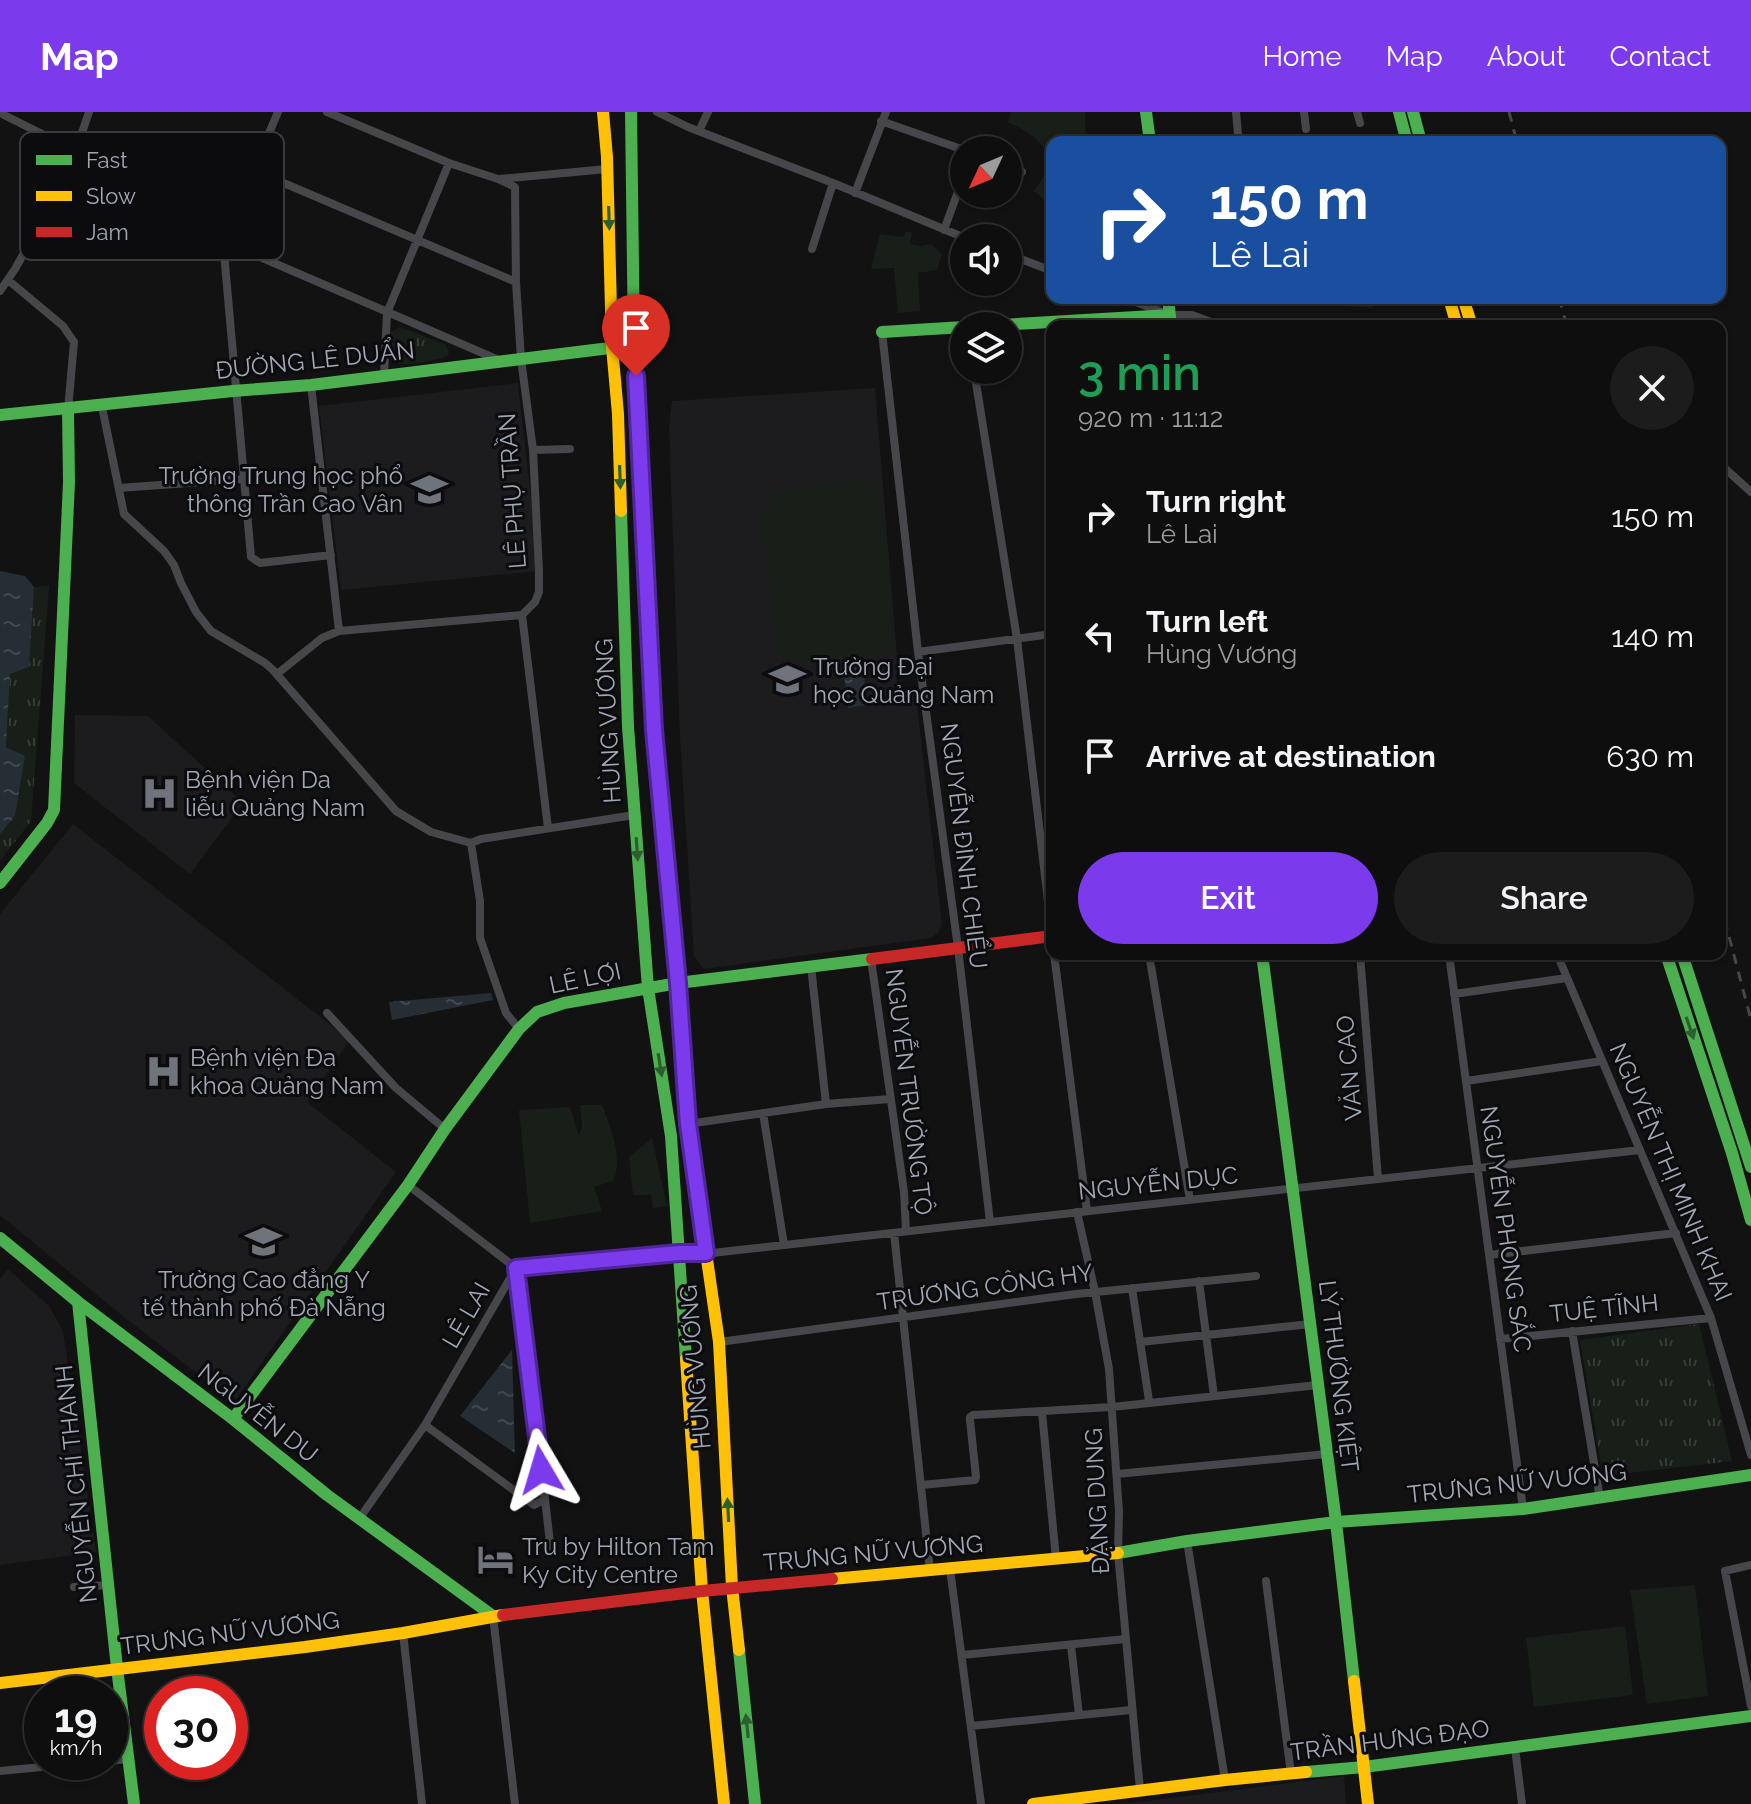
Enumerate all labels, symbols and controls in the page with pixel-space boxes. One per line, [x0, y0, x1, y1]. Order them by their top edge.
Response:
text: Map [40, 34, 119, 79]
text: Home [1262, 40, 1342, 73]
text: Map [1386, 40, 1443, 73]
text: About [1487, 40, 1566, 73]
text: Contact [1610, 40, 1711, 73]
legend [20, 132, 284, 260]
north arrow [950, 136, 1022, 208]
map controls [950, 136, 1022, 384]
text: Fast [86, 147, 128, 173]
text: 150 m [1210, 166, 1369, 232]
icon: right [1078, 168, 1182, 272]
text: Slow [86, 183, 136, 209]
one-way arrow [602, 206, 615, 231]
text: Jam [86, 219, 129, 245]
button: sound [950, 224, 1022, 296]
text: Lê Lai [1210, 233, 1309, 275]
pin [602, 294, 670, 376]
icon: arrive [614, 306, 658, 350]
button: layers [950, 312, 1022, 384]
street label: ĐƯỜNG LÊ DUẨN [214, 334, 416, 385]
text: 3 min [1078, 345, 1201, 401]
button: close [1610, 346, 1694, 430]
text: 920 m · 11:12 [1078, 403, 1223, 433]
street label: LÊ PHỤ TRẦN [491, 412, 532, 570]
place label: Trường Trung học phổ thông Trần Cao Vân [159, 461, 403, 518]
one-way arrow [614, 465, 627, 490]
school or university icon: Trường Trung học phổ thông Trần Cao Vân [410, 470, 448, 508]
text: Turn right [1146, 484, 1286, 519]
icon: right [1078, 494, 1122, 538]
text: 150 m [1611, 499, 1694, 534]
text: Lê Lai [1146, 519, 1218, 549]
text: Turn left [1146, 604, 1268, 639]
icon: left [1078, 614, 1122, 658]
text: 140 m [1611, 619, 1694, 654]
street label: HÙNG VƯƠNG [589, 638, 627, 804]
text: Hùng Vương [1146, 639, 1297, 669]
place label: Trường Đại học Quảng Nam [813, 652, 994, 709]
school or university icon: Trường Đại học Quảng Nam [768, 661, 806, 699]
street label: NGUYỄN ĐÌNH CHIỂU [935, 721, 994, 970]
icon: arrive [1078, 734, 1122, 778]
text: Arrive at destination [1146, 739, 1436, 774]
text: 630 m [1606, 739, 1694, 774]
place label: Bệnh viện Da liễu Quảng Nam [185, 765, 365, 822]
hospital icon: Bệnh viện Da liễu Quảng Nam [140, 774, 178, 812]
one-way arrow [631, 837, 644, 862]
button: Exit [1078, 852, 1378, 944]
button: Share [1394, 852, 1694, 944]
street label: LÊ LỢI [546, 956, 624, 1000]
street label: NGUYỄN TRƯỜNG TỘ [879, 967, 940, 1217]
street label: VĂN CAO [1330, 1014, 1368, 1122]
one-way arrow [1685, 1016, 1697, 1040]
street label: NGUYỄN THỊ MINH KHAI [1604, 1038, 1739, 1305]
place label: Bệnh viện Đa khoa Quảng Nam [190, 1043, 384, 1100]
hospital icon: Bệnh viện Đa khoa Quảng Nam [145, 1052, 183, 1090]
one-way arrow [654, 1053, 666, 1078]
street label: NGUYỄN PHONG SẮC [1474, 1104, 1540, 1354]
street label: NGUYỄN DỤC [1077, 1159, 1239, 1206]
school or university icon: Trường Cao đẳng Y tế thành phố Đà Nẵng [245, 1223, 283, 1261]
street label: TRƯƠNG CÔNG HY [875, 1257, 1095, 1317]
place label: Trường Cao đẳng Y tế thành phố Đà Nẵng [142, 1265, 386, 1322]
street label: LÊ LAI [436, 1277, 496, 1353]
street label: LÝ THƯỜNG KIỆT [1313, 1279, 1365, 1474]
street label: HÙNG VƯƠNG [673, 1284, 717, 1450]
street label: TUỆ TĨNH [1548, 1288, 1660, 1328]
street label: NGUYỄN DU [192, 1356, 324, 1469]
street label: NGUYỄN CHÍ THANH [48, 1364, 103, 1605]
street label: ĐẶNG DUNG [1079, 1427, 1115, 1575]
position arrow [499, 1428, 583, 1512]
street label: TRƯNG NỮ VƯƠNG [1406, 1457, 1628, 1509]
one-way arrow [721, 1497, 734, 1522]
street label: TRƯNG NỮ VƯƠNG [762, 1529, 984, 1577]
place label: Tru by Hilton Tam Ky City Centre [522, 1532, 714, 1589]
hotel icon: Tru by Hilton Tam Ky City Centre [477, 1541, 515, 1579]
street label: TRƯNG NỮ VƯƠNG [119, 1605, 341, 1661]
speed limit sign: 30 [144, 1676, 248, 1780]
text: 19 [54, 1694, 98, 1741]
street label: TRẦN HƯNG ĐẠO [1289, 1712, 1491, 1767]
one-way arrow [741, 1714, 754, 1739]
text: km/h [50, 1736, 102, 1760]

